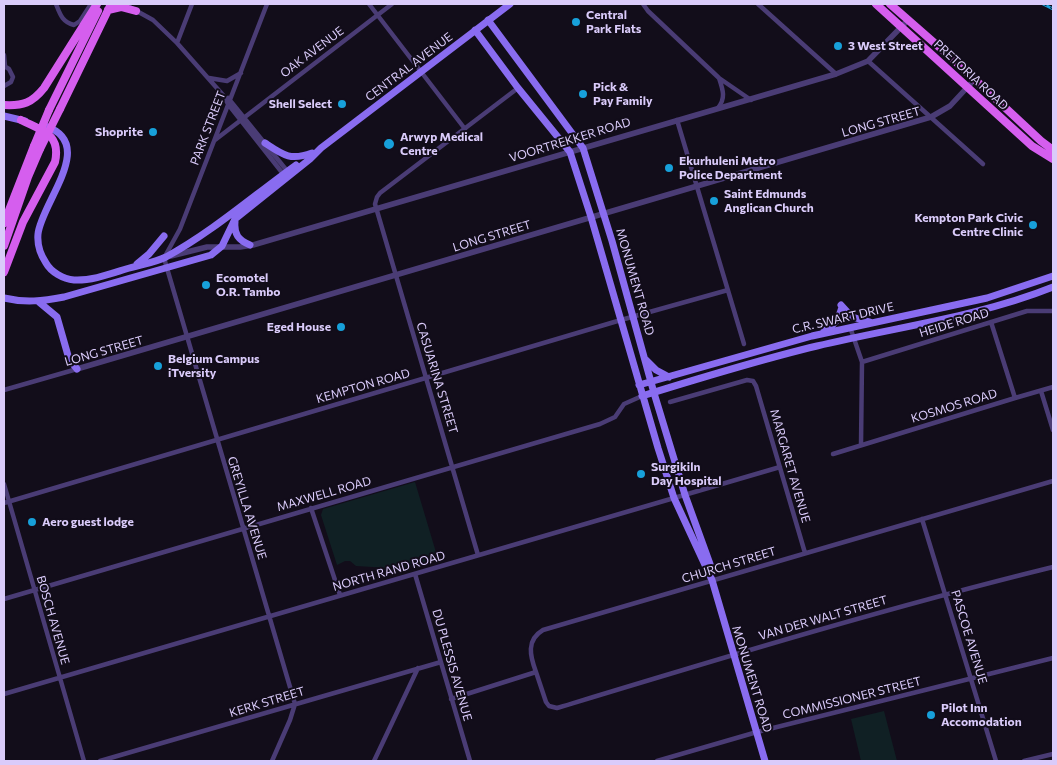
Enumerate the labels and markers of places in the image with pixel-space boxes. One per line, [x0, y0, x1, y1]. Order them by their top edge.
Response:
place label: Central Park Flats [586, 8, 641, 36]
marker: Central Park Flats [570, 16, 582, 28]
place label: 3 West Street [848, 39, 923, 53]
marker: 3 West Street [832, 40, 844, 52]
place label: Pick & Pay Family [593, 80, 653, 108]
marker: Pick & Pay Family [577, 88, 589, 100]
place label: Shell Select [269, 97, 332, 111]
marker: Shell Select [336, 98, 348, 110]
place label: Shoprite [95, 125, 143, 139]
marker: Shoprite [147, 126, 159, 138]
place label: Arwyp Medical Centre [400, 130, 483, 158]
marker: Arwyp Medical Centre [382, 137, 396, 151]
place label: Ekurhuleni Metro Police Department [679, 154, 782, 182]
marker: Ekurhuleni Metro Police Department [663, 162, 675, 174]
place label: Saint Edmunds Anglican Church [724, 187, 814, 215]
marker: Saint Edmunds Anglican Church [708, 195, 720, 207]
place label: Kempton Park Civic Centre Clinic [914, 211, 1023, 239]
marker: Kempton Park Civic Centre Clinic [1027, 219, 1039, 231]
place label: Ecomotel O.R. Tambo [216, 271, 280, 299]
marker: Ecomotel O.R. Tambo [200, 279, 212, 291]
place label: Eged House [267, 320, 331, 334]
marker: Eged House [335, 321, 347, 333]
place label: Belgium Campus iTversity [168, 352, 260, 380]
marker: Belgium Campus iTversity [152, 360, 164, 372]
place label: Surgikiln Day Hospital [651, 460, 722, 488]
marker: Surgikiln Day Hospital [635, 468, 647, 480]
place label: Aero guest lodge [42, 515, 134, 529]
marker: Aero guest lodge [26, 516, 38, 528]
place label: Pilot Inn Accomodation [941, 701, 1022, 729]
marker: Pilot Inn Accomodation [925, 709, 937, 721]

